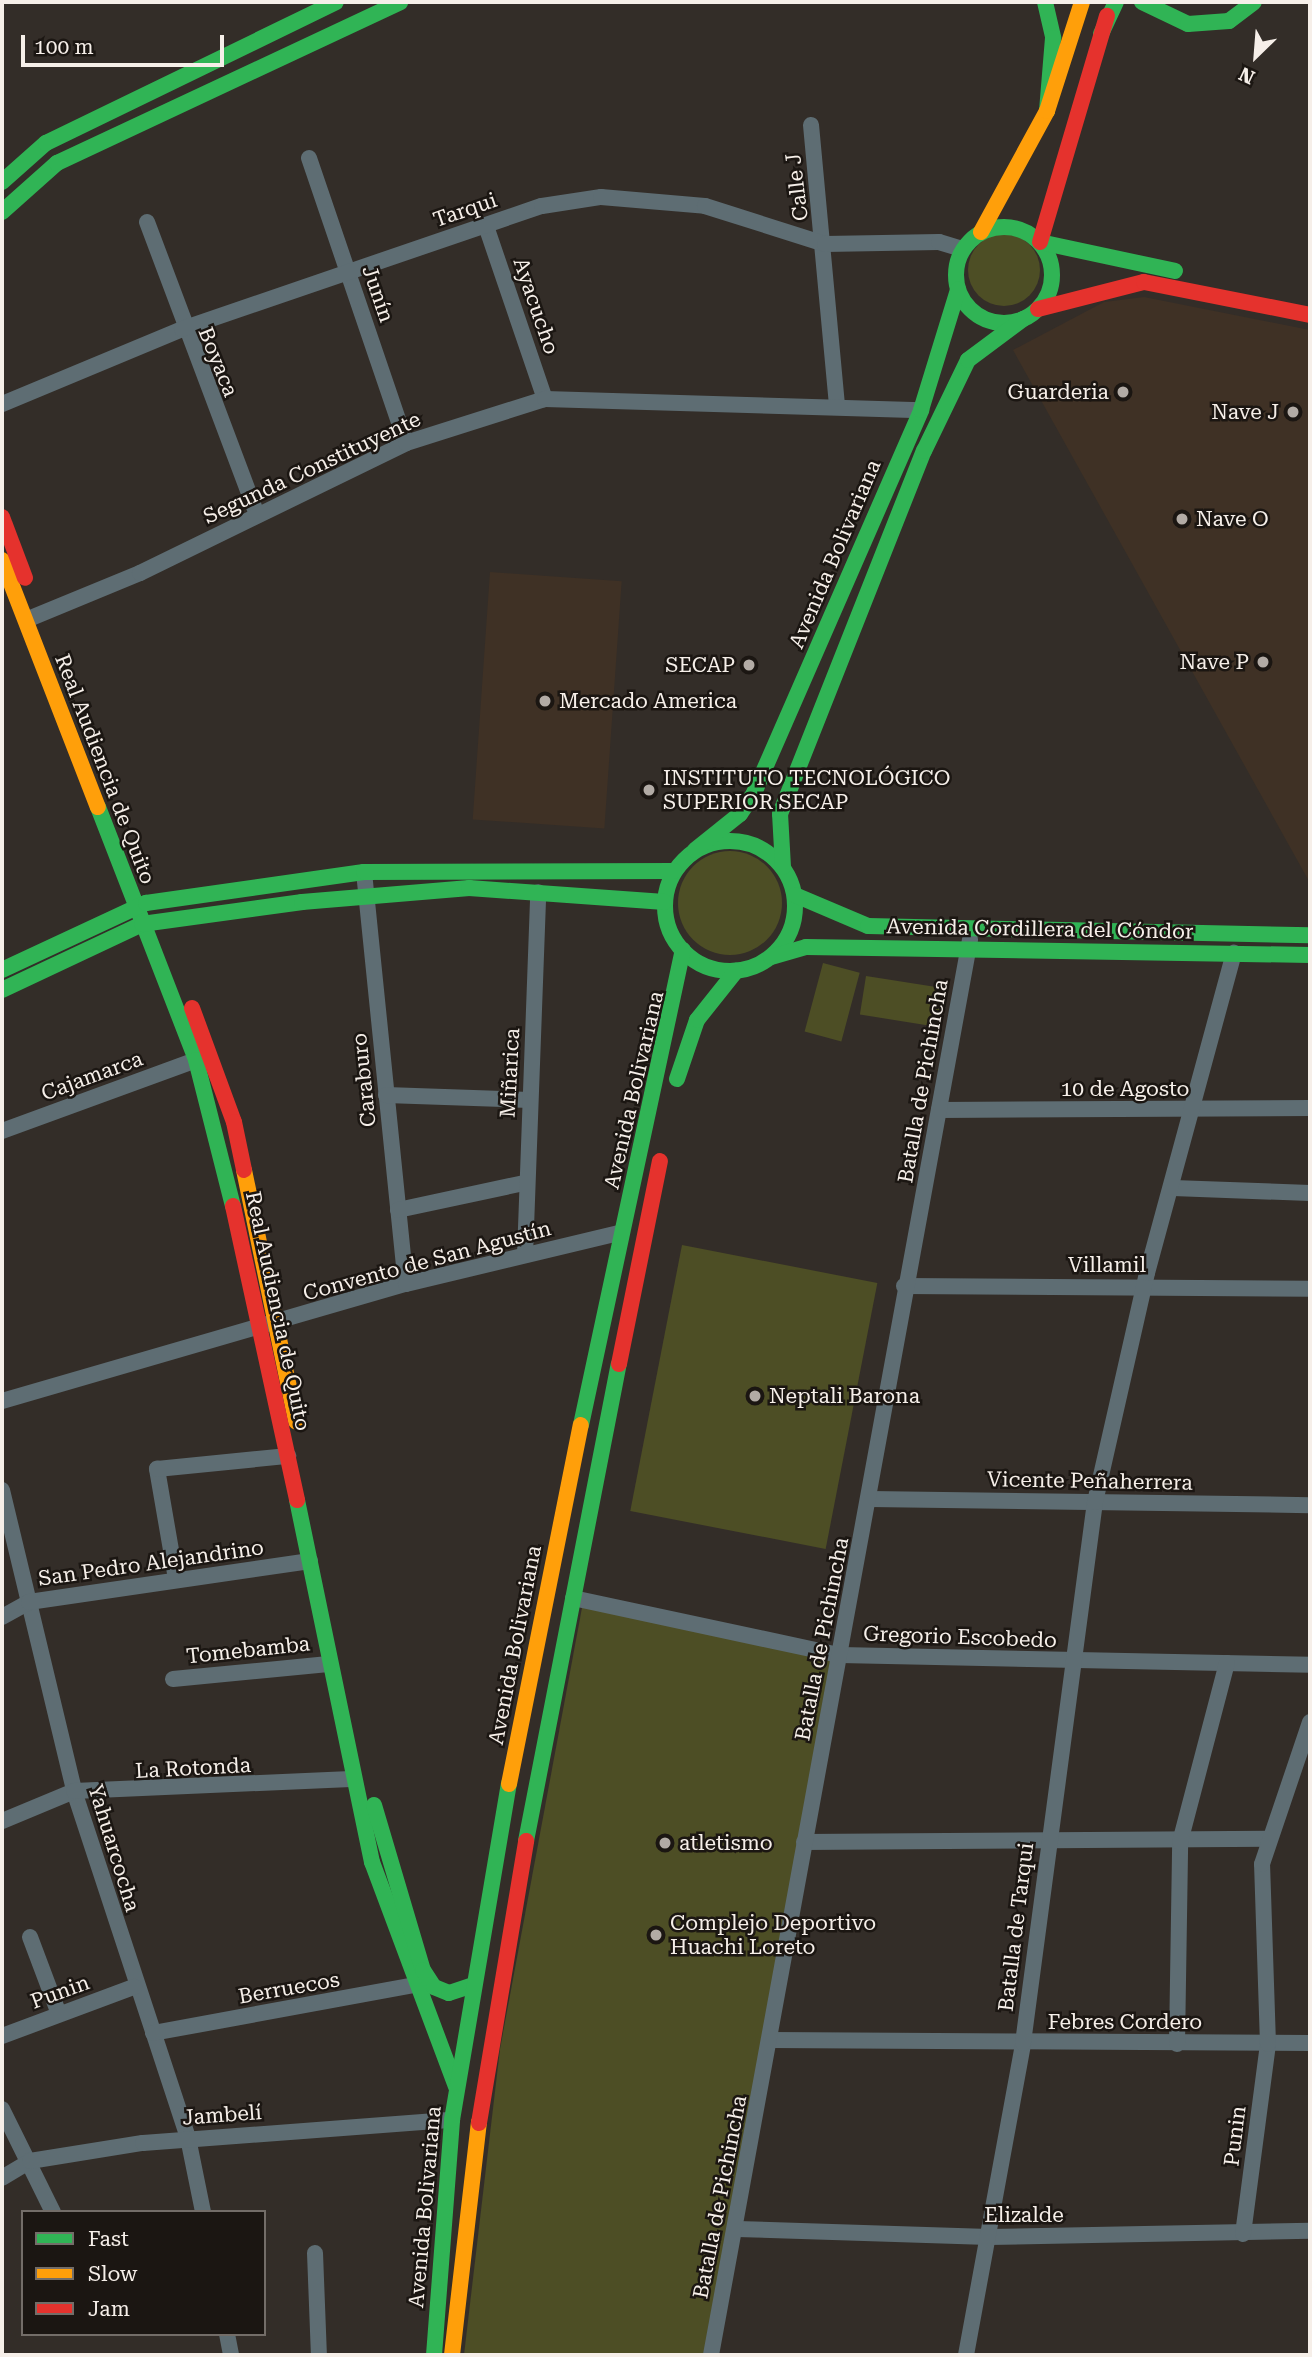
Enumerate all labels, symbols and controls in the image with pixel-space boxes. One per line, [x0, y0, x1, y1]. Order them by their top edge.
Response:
scale bar [24, 21, 228, 65]
north arrow [1221, 21, 1291, 91]
text: 100 m [34, 35, 94, 59]
text: N [1235, 62, 1258, 89]
street label: Calle J [780, 152, 814, 222]
street label: Tarqui [430, 187, 500, 233]
street label: Ayacucho [508, 255, 564, 357]
street label: Junín [357, 262, 399, 326]
street label: Boyaca [193, 323, 243, 401]
place label: Guarderia [1008, 379, 1109, 405]
marker: Guarderia [1115, 384, 1131, 400]
place label: Nave J [1211, 399, 1279, 425]
marker: Nave J [1285, 404, 1301, 420]
street label: Segunda Constituyente [199, 407, 425, 529]
street label: Avenida Bolivariana [784, 456, 886, 652]
place label: Nave O [1196, 506, 1269, 532]
marker: Nave O [1174, 511, 1190, 527]
place label: Nave P [1180, 649, 1249, 675]
street label: Real Audiencia de Quito [49, 651, 161, 887]
place label: SECAP [665, 652, 735, 678]
marker: Nave P [1255, 654, 1271, 670]
marker: SECAP [741, 657, 757, 673]
place label: Mercado America [559, 688, 737, 714]
marker: Mercado America [537, 693, 553, 709]
place label: INSTITUTO TECNOLÓGICO SUPERIOR SECAP [663, 765, 950, 815]
marker: INSTITUTO TECNOLÓGICO SUPERIOR SECAP [641, 782, 657, 798]
street label: Avenida Cordillera del Cóndor [886, 914, 1194, 944]
street label: Batalla de Pichincha [893, 977, 953, 1185]
street label: Avenida Bolivariana [599, 988, 669, 1192]
street label: Miñarica [495, 1027, 525, 1119]
street label: Caraburo [347, 1032, 381, 1128]
street label: Cajamarca [38, 1046, 146, 1106]
street label: 10 de Agosto [1061, 1076, 1189, 1102]
street label: Real Audiencia de Quito [240, 1189, 316, 1433]
street label: Convento de San Agustín [300, 1216, 554, 1306]
street label: Villamil [1068, 1252, 1146, 1278]
place label: Neptali Barona [769, 1383, 920, 1409]
marker: Neptali Barona [747, 1388, 763, 1404]
street label: Vicente Peñaherrera [987, 1467, 1193, 1495]
street label: San Pedro Alejandrino [37, 1535, 265, 1591]
street label: Batalla de Pichincha [790, 1535, 854, 1743]
street label: Avenida Bolivariana [483, 1543, 547, 1747]
street label: Gregorio Escobedo [863, 1621, 1057, 1653]
street label: Tomebamba [185, 1631, 311, 1669]
street label: La Rotonda [134, 1752, 252, 1784]
street label: Yahuarcocha [83, 1781, 145, 1915]
place label: atletismo [679, 1830, 773, 1856]
marker: atletismo [657, 1835, 673, 1851]
street label: Batalla de Tarqui [993, 1841, 1039, 2013]
place label: Complejo Deportivo Huachi Loreto [670, 1910, 876, 1960]
marker: Complejo Deportivo Huachi Loreto [648, 1927, 664, 1943]
street label: Berruecos [236, 1967, 342, 2009]
street label: Punin [27, 1970, 93, 2014]
street label: Febres Cordero [1048, 2009, 1202, 2035]
street label: Batalla de Pichincha [688, 2093, 752, 2301]
street label: Jambelí [181, 2100, 263, 2130]
street label: Punin [1219, 2104, 1251, 2168]
street label: Avenida Bolivariana [404, 2105, 446, 2309]
street label: Elizalde [984, 2202, 1064, 2228]
legend [21, 2210, 266, 2336]
text: Fast [88, 2227, 129, 2251]
text: Slow [88, 2262, 137, 2286]
text: Jam [88, 2297, 130, 2321]

